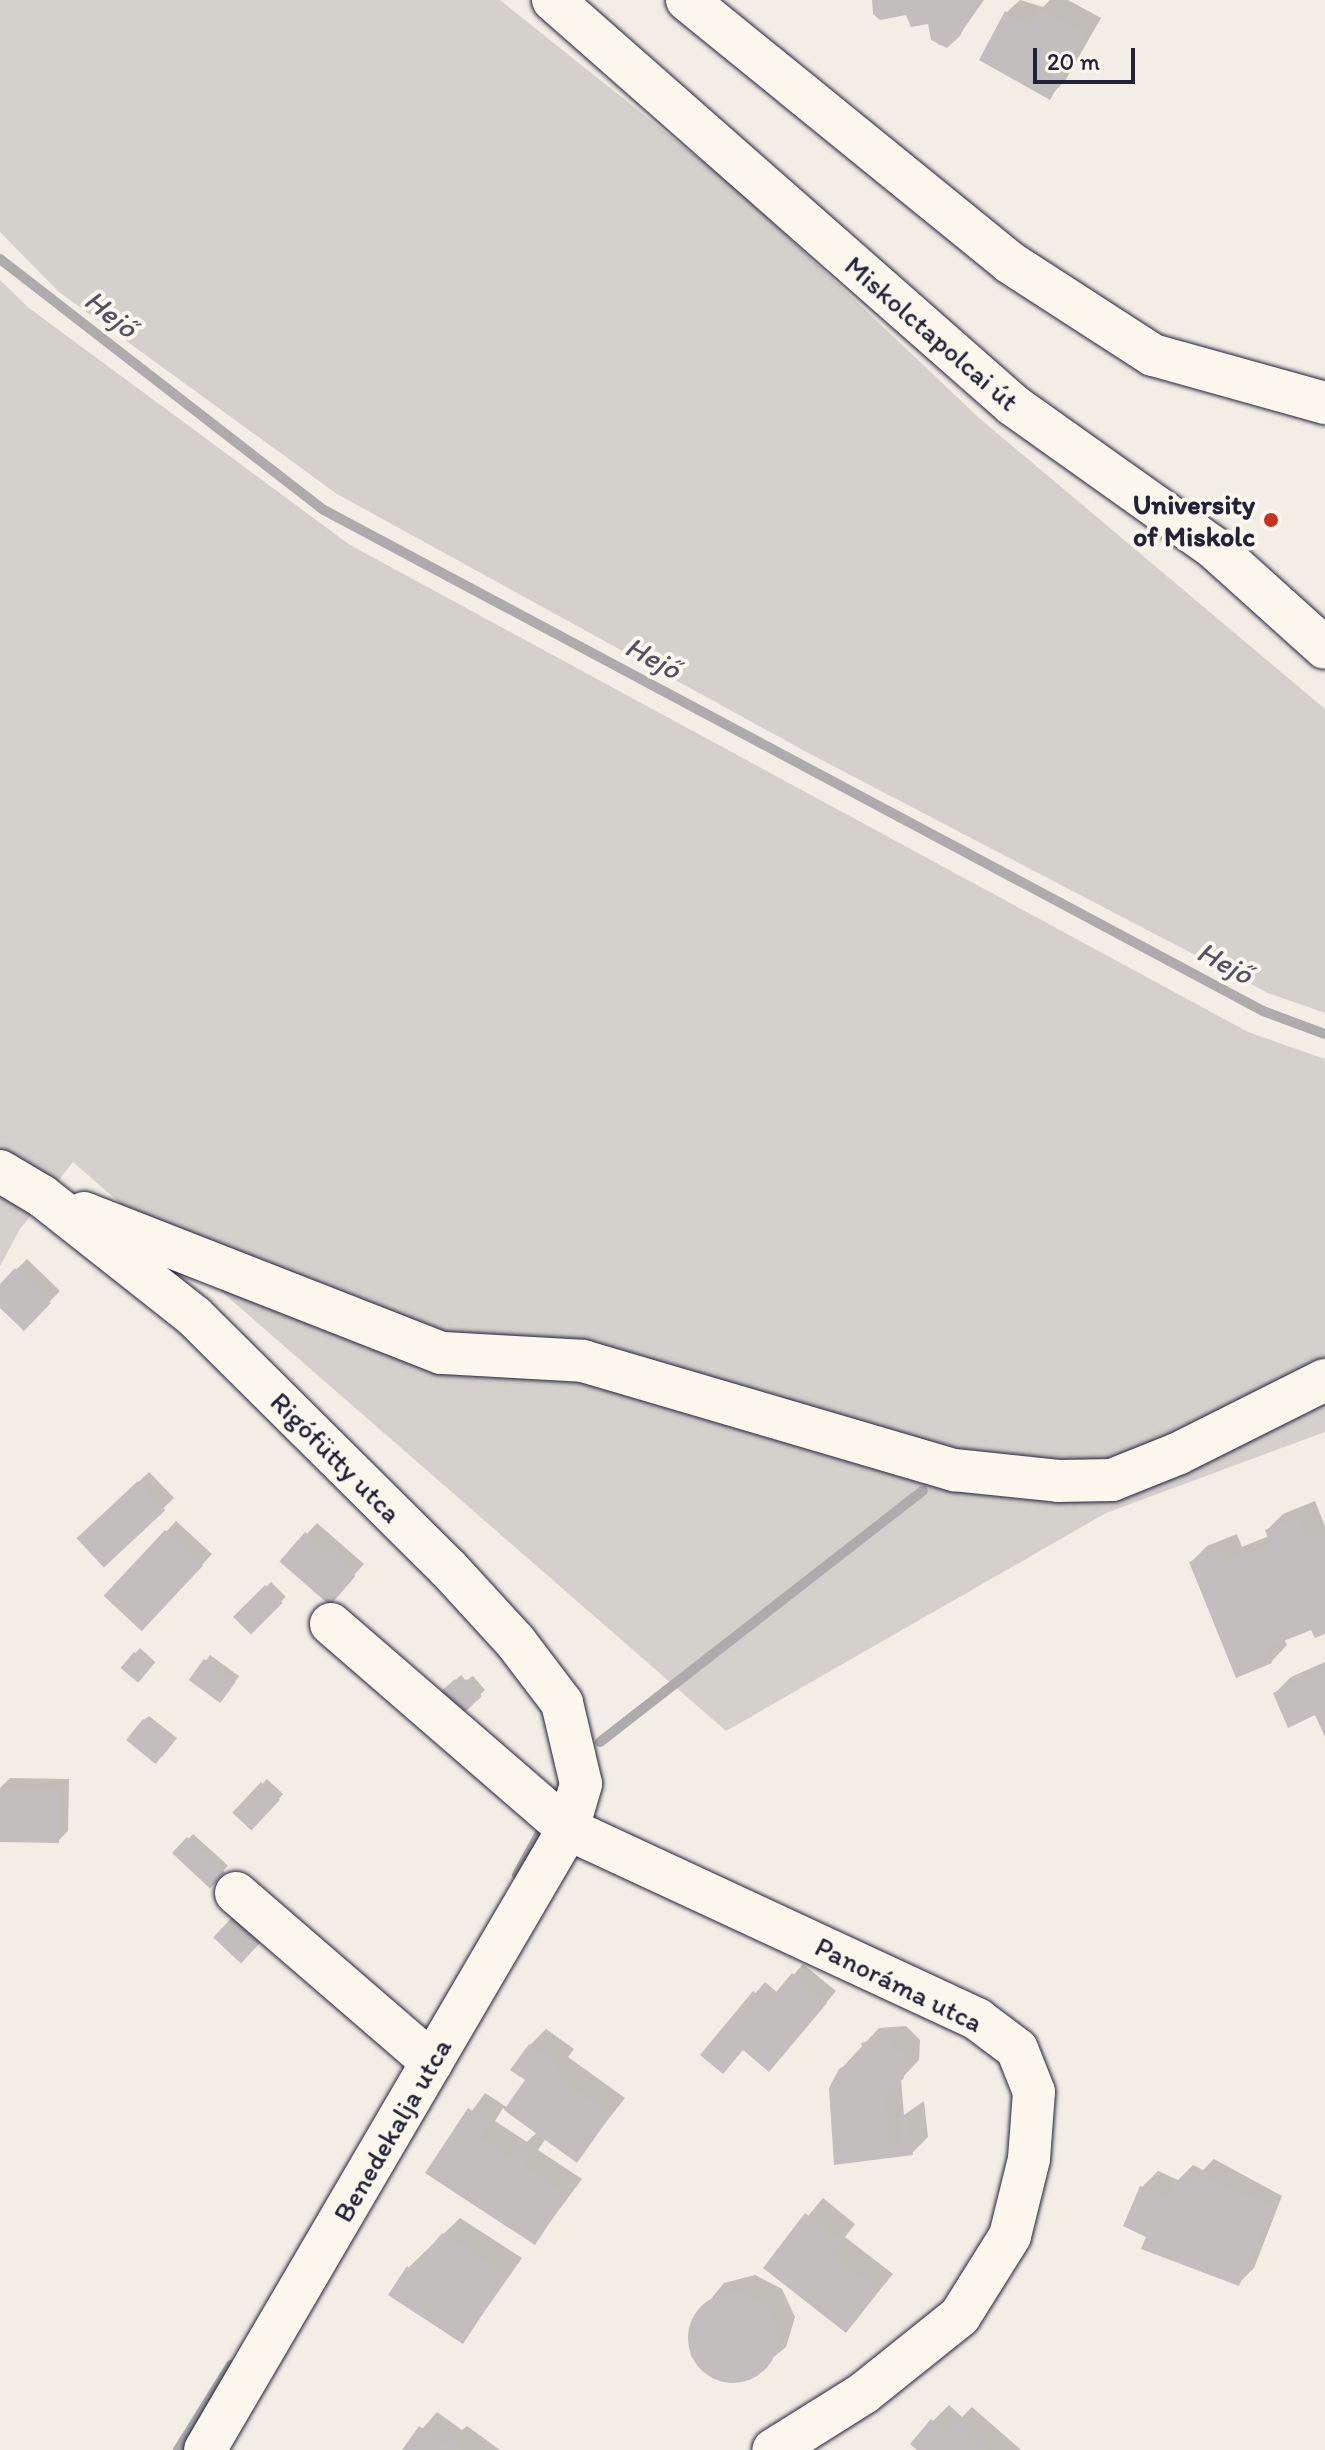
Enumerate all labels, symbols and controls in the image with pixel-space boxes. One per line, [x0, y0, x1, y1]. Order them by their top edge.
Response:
scale bar [1037, 32, 1139, 82]
text: 20 m [1047, 47, 1100, 76]
street label: Miskolctapolcai út [838, 248, 1026, 418]
water label: Hejő [77, 282, 145, 346]
place label: University of Miskolc [1133, 487, 1255, 553]
marker: University of Miskolc [1262, 511, 1280, 529]
water label: Hejő [619, 628, 687, 688]
water label: Hejő [1191, 933, 1259, 993]
street label: Rigófütty utca [264, 1385, 408, 1529]
street label: Panoráma utca [810, 1929, 988, 2039]
street label: Benedekalja utca [326, 2033, 458, 2227]

